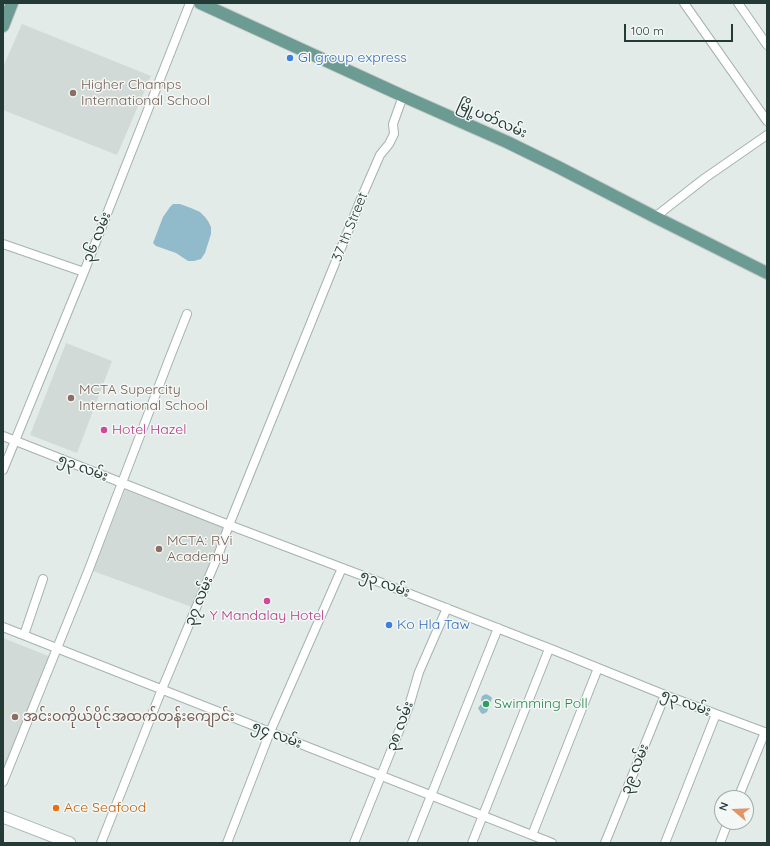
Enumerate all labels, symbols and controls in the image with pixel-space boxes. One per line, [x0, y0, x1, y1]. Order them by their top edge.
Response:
scale bar [626, 16, 735, 42]
text: 100 m [631, 23, 664, 38]
place label: GI group express [298, 50, 407, 66]
marker: GI group express [285, 53, 295, 63]
place label: Higher Champs International School [81, 77, 210, 110]
marker: Higher Champs International School [68, 88, 78, 98]
street label: မြို့ပတ်လမ်း [455, 96, 529, 142]
street label: 37 th Street [329, 190, 371, 264]
street label: ၃၆ လမ်း [79, 209, 115, 265]
place label: MCTA Supercity International School [79, 382, 208, 414]
marker: MCTA Supercity International School [66, 393, 76, 403]
place label: Hotel Hazel [112, 422, 186, 438]
marker: Hotel Hazel [99, 425, 109, 435]
street label: ၅၃ လမ်း [56, 451, 110, 485]
place label: MCTA: RVi Academy [167, 533, 232, 566]
marker: MCTA: RVi Academy [154, 544, 164, 554]
street label: ၅၃ လမ်း [358, 567, 412, 601]
street label: ၃၇ လမ်း [181, 574, 217, 628]
marker: Y Mandalay Hotel [262, 596, 272, 606]
place label: Y Mandalay Hotel [210, 608, 324, 624]
place label: Ko Hla Taw [397, 617, 470, 633]
marker: Ko Hla Taw [384, 620, 394, 630]
street label: ၅၃ လမ်း [659, 686, 713, 720]
place label: Swimming Poll [494, 696, 588, 712]
street label: ၃၈ လမ်း [383, 699, 417, 753]
marker: Swimming Poll [481, 699, 491, 709]
place label: အင်းဝကိုယ်ပိုင်အထက်တန်းကျောင်း [23, 709, 235, 725]
marker: အင်းဝကိုယ်ပိုင်အထက်တန်းကျောင်း [10, 712, 20, 722]
street label: ၅၄ လမ်း [250, 718, 304, 752]
street label: ၃၉ လမ်း [617, 741, 653, 797]
north arrow [714, 790, 754, 830]
place label: Ace Seafood [64, 800, 146, 816]
text: N [716, 800, 732, 813]
marker: Ace Seafood [51, 803, 61, 813]

